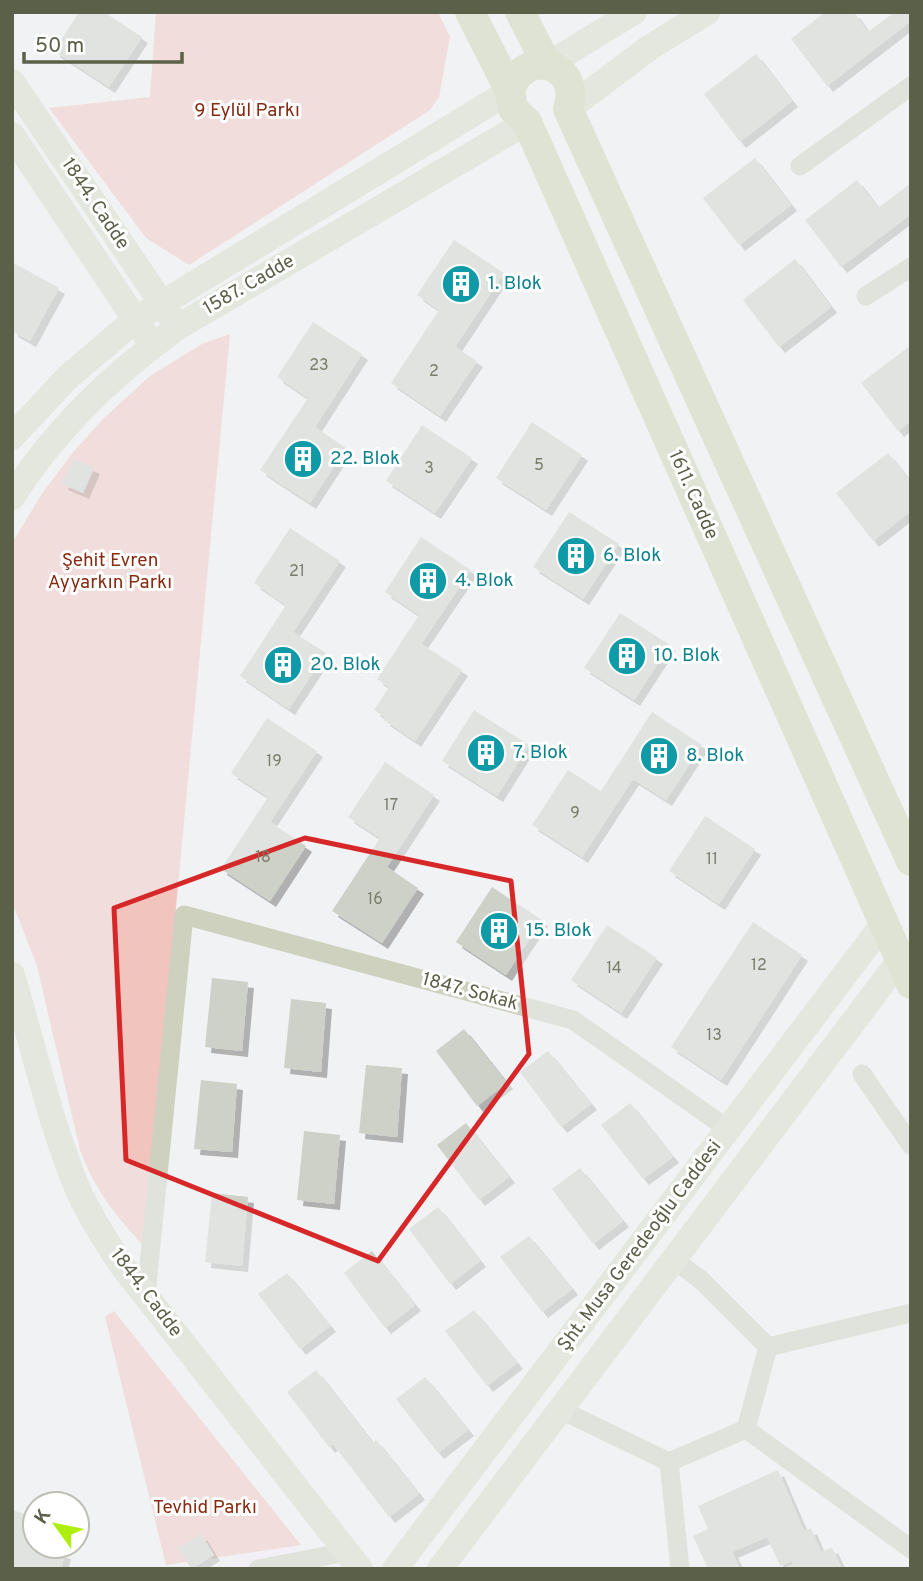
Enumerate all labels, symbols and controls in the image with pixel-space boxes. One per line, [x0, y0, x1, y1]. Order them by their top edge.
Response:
scale bar [24, 21, 182, 65]
text: 50 m [35, 33, 84, 60]
park label: 9 Eylül Parkı [194, 99, 300, 123]
street label: 1844. Cadde [56, 154, 134, 254]
street label: 1587. Cadde [199, 249, 299, 321]
building icon: 1. Blok [440, 263, 482, 305]
place label: 1. Blok [488, 272, 542, 296]
house number: 23 [309, 356, 329, 376]
house number: 2 [429, 362, 439, 382]
building icon: 22. Blok [282, 438, 324, 480]
place label: 22. Blok [330, 447, 400, 471]
street label: 1611. Cadde [663, 447, 723, 543]
house number: 5 [534, 456, 544, 476]
house number: 3 [424, 459, 434, 479]
building icon: 6. Blok [555, 535, 597, 577]
place label: 6. Blok [603, 544, 661, 568]
park label: Şehit Evren Ayyarkın Parkı [48, 549, 172, 595]
building icon: 4. Blok [407, 560, 449, 602]
house number: 21 [289, 562, 305, 582]
place label: 4. Blok [455, 569, 514, 593]
building icon: 10. Blok [606, 635, 648, 677]
building icon: 20. Blok [262, 644, 304, 686]
place label: 10. Blok [654, 644, 720, 668]
place label: 20. Blok [310, 653, 381, 677]
building icon: 7. Blok [465, 732, 507, 774]
building icon: 8. Blok [638, 735, 680, 777]
place label: 7. Blok [513, 741, 568, 765]
place label: 8. Blok [686, 744, 744, 768]
house number: 19 [266, 752, 282, 772]
house number: 17 [384, 796, 398, 816]
house number: 9 [570, 804, 580, 824]
house number: 18 [255, 848, 271, 868]
house number: 11 [706, 850, 718, 870]
house number: 16 [367, 890, 383, 910]
building icon: 15. Blok [478, 910, 520, 952]
place label: 15. Blok [526, 919, 592, 943]
house number: 12 [751, 956, 767, 976]
house number: 14 [606, 959, 622, 979]
street label: 1847. Sokak [419, 968, 521, 1016]
house number: 13 [706, 1026, 722, 1046]
street label: Şht. Musa Geredeoğlu Caddesi [553, 1136, 727, 1356]
street label: 1844. Cadde [105, 1244, 187, 1342]
north arrow [21, 1490, 91, 1560]
park label: Tevhid Parkı [153, 1496, 257, 1520]
text: K [30, 1505, 57, 1529]

